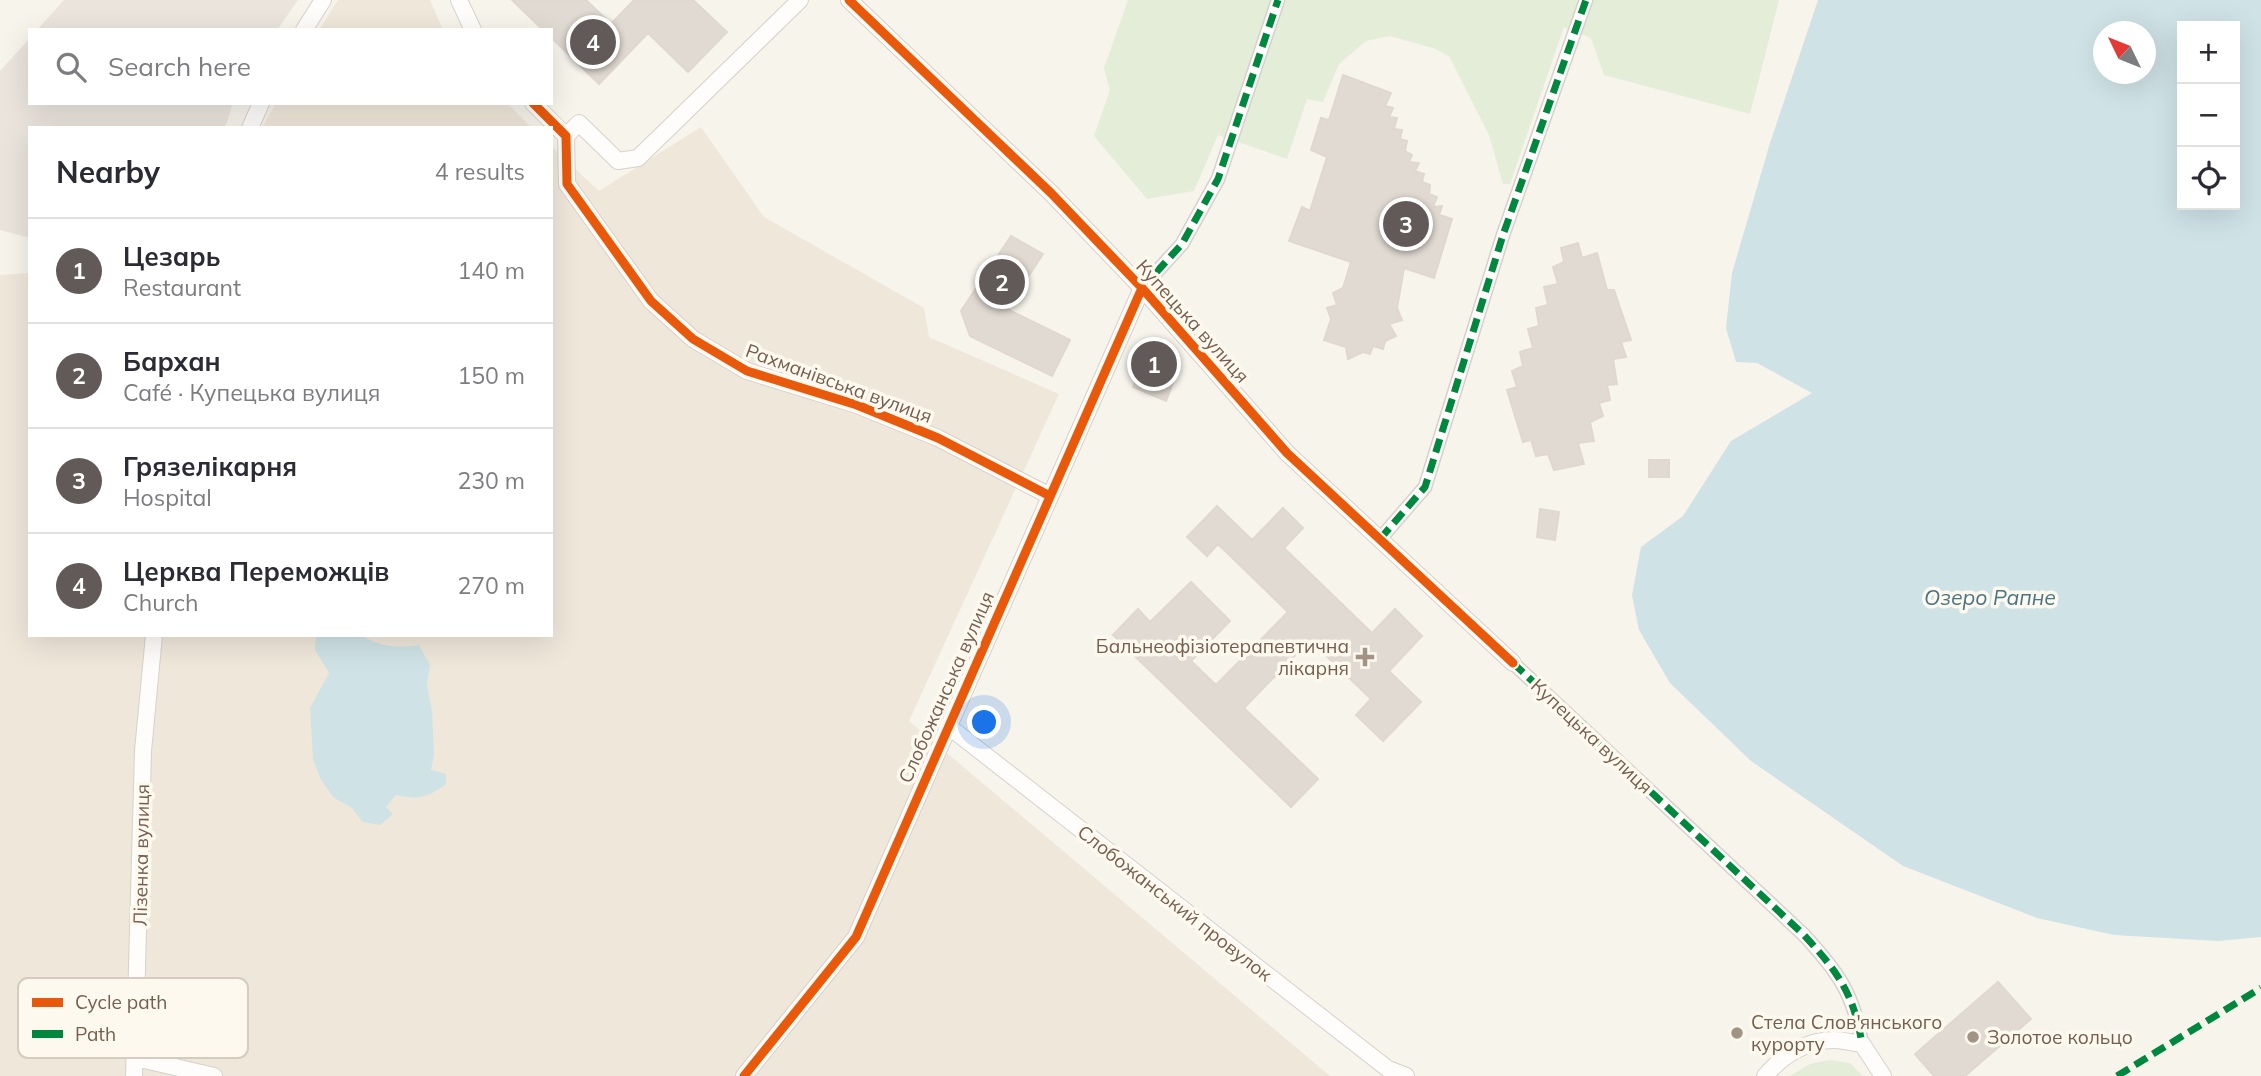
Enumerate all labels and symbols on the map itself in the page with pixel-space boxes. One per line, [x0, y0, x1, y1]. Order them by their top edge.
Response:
pin: 4 [570, 16, 616, 68]
north arrow [2093, 21, 2156, 84]
pin: 3 [1383, 198, 1429, 250]
street label: Купецька вулиця [1131, 254, 1255, 388]
pin: 2 [979, 256, 1025, 308]
street label: Рахманівська вулиця [742, 338, 936, 428]
pin: 1 [1131, 338, 1177, 390]
water label: Озеро Рапне [1924, 584, 2056, 610]
street label: Слобожанська вулиця [893, 587, 999, 787]
place label: Бальнеофізіотерапевтична лікарня [1096, 634, 1349, 680]
marker: Бальнеофізіотерапевтична лікарня [1355, 647, 1375, 667]
street label: Купецька вулиця [1526, 673, 1658, 799]
your location [967, 705, 1001, 739]
street label: Лізенка вулиця [128, 784, 154, 926]
street label: Слобожанський провулок [1073, 820, 1278, 987]
legend [18, 978, 248, 1058]
text: Cycle path [75, 990, 167, 1014]
place label: Стела Слов'янського курорту [1751, 1010, 1942, 1056]
text: Path [75, 1022, 116, 1046]
marker: Стела Слов'янського курорту [1729, 1025, 1745, 1041]
place label: Золотое кольцо [1987, 1025, 2133, 1049]
marker: Золотое кольцо [1965, 1029, 1981, 1045]

